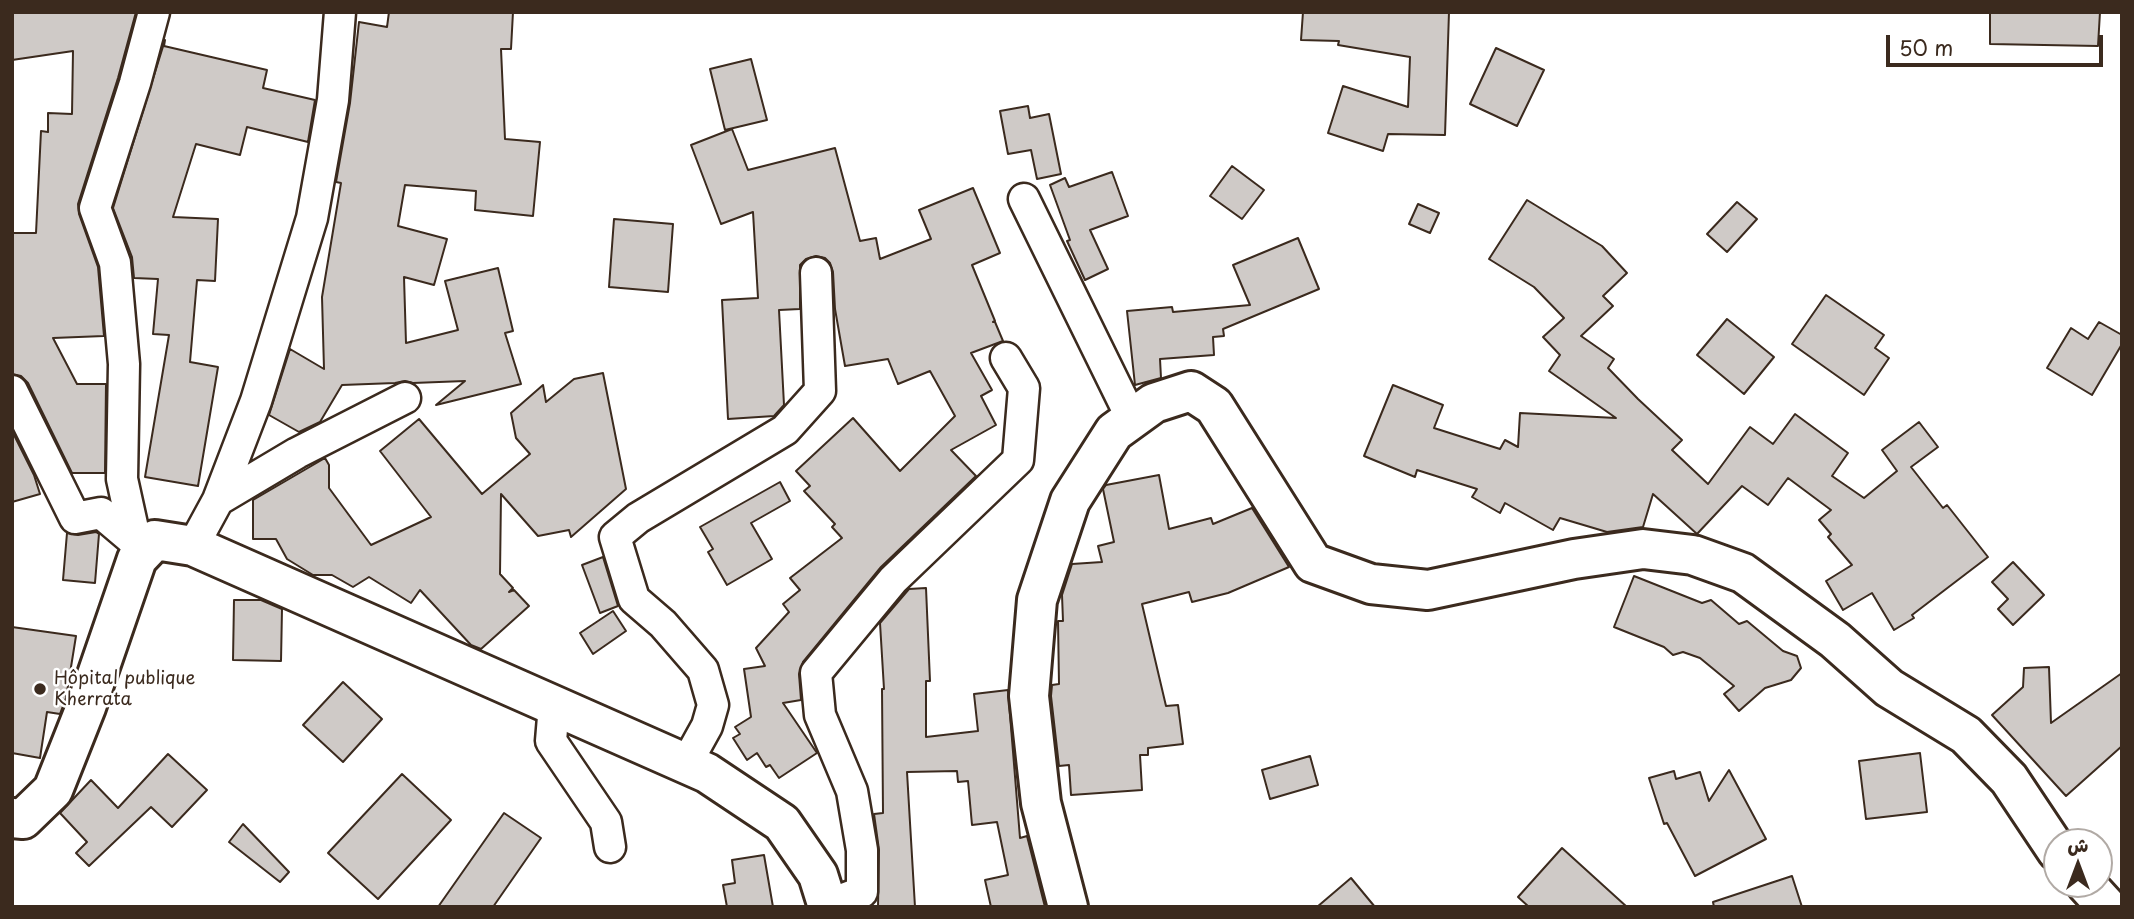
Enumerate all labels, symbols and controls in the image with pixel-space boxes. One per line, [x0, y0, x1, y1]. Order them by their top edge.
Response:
scale bar [1889, 21, 2106, 65]
text: 50 m [1899, 31, 1953, 63]
place label: Hôpital publique Kherrata [54, 668, 195, 710]
marker: Hôpital publique Kherrata [32, 681, 48, 697]
north arrow [2043, 828, 2113, 898]
text: ش [2068, 830, 2088, 858]

